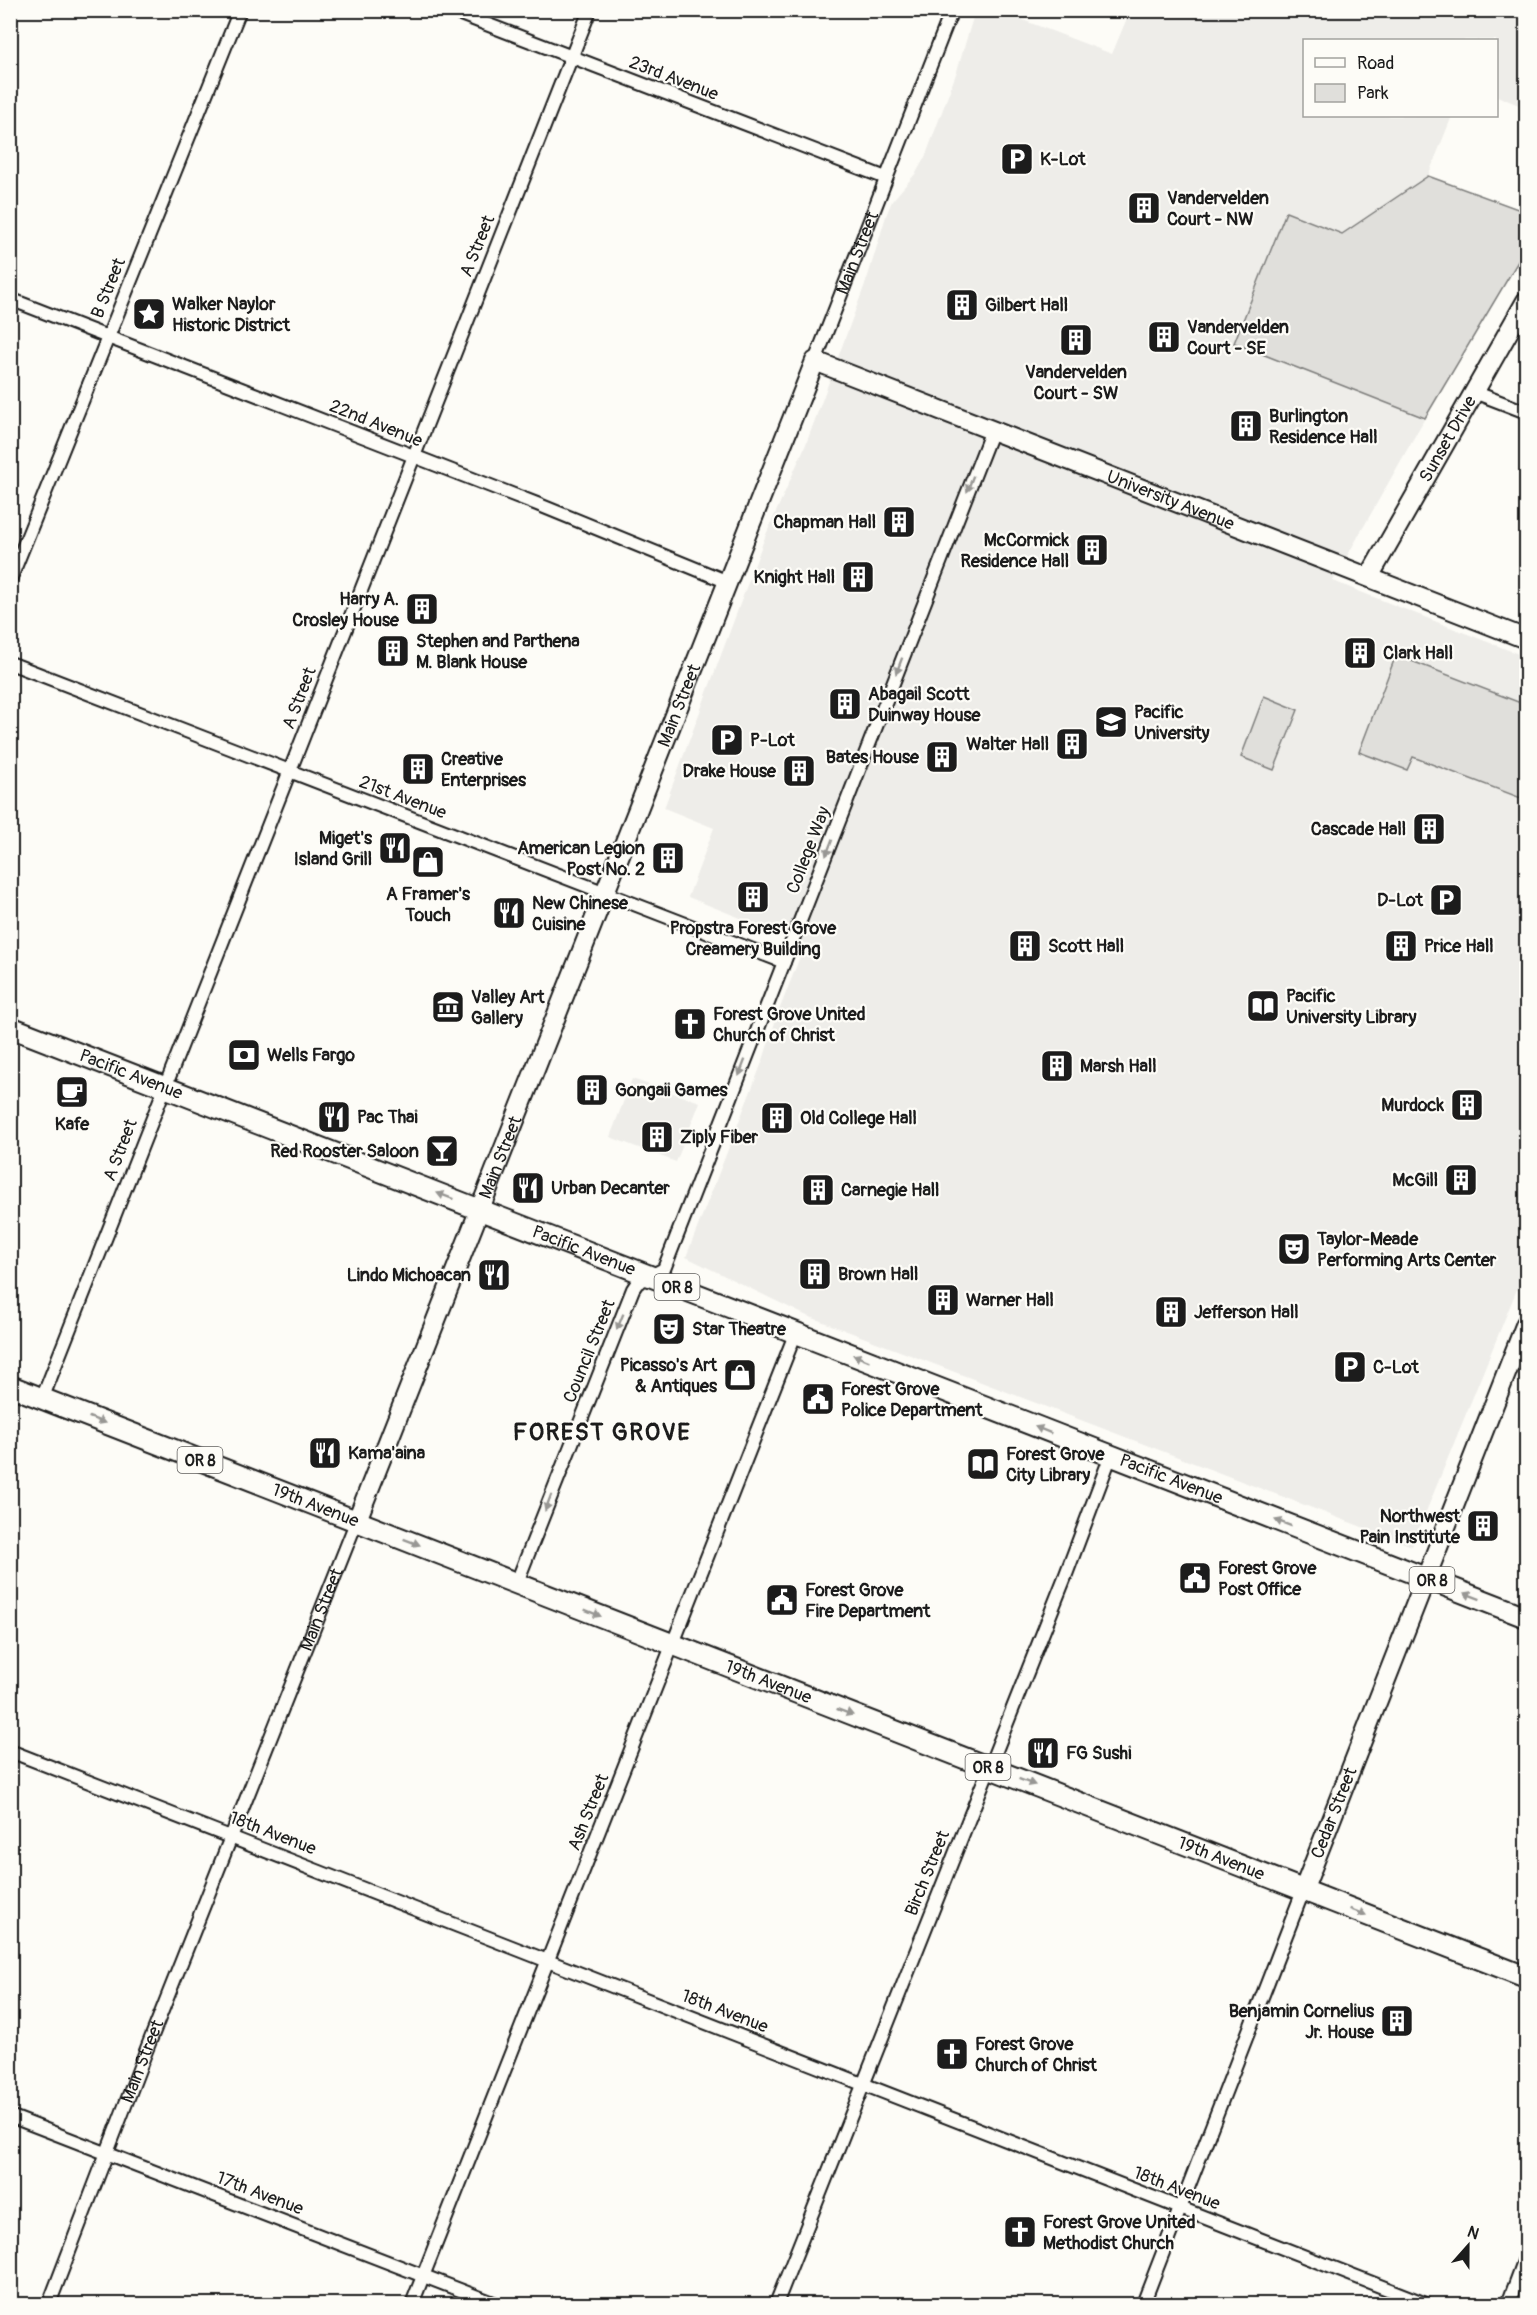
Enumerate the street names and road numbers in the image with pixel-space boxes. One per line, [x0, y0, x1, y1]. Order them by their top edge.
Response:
street label: 23rd Avenue [626, 51, 722, 106]
street label: Main Street [831, 208, 885, 298]
street label: A Street [455, 211, 500, 280]
street label: B Street [86, 254, 131, 322]
street label: Sunset Drive [1414, 392, 1482, 486]
street label: 22nd Avenue [326, 394, 426, 453]
street label: University Avenue [1103, 465, 1237, 536]
street label: Main Street [653, 660, 706, 750]
street label: A Street [277, 663, 322, 732]
street label: 21st Avenue [356, 770, 450, 825]
street label: College Way [781, 803, 836, 897]
street label: Pacific Avenue [76, 1044, 186, 1105]
street label: Main Street [474, 1112, 528, 1202]
street label: A Street [98, 1115, 143, 1184]
street label: Pacific Avenue [529, 1220, 639, 1281]
road number: OR 8 [654, 1274, 700, 1300]
street label: Council Street [558, 1295, 621, 1406]
road number: OR 8 [178, 1447, 222, 1473]
street label: Pacific Avenue [1116, 1449, 1226, 1510]
street label: 19th Avenue [269, 1478, 362, 1533]
street label: Main Street [295, 1564, 349, 1655]
road number: OR 8 [1410, 1567, 1454, 1593]
street label: 19th Avenue [722, 1655, 815, 1709]
road number: OR 8 [966, 1754, 1010, 1780]
street label: Cedar Street [1306, 1763, 1363, 1862]
street label: Ash Street [563, 1770, 615, 1854]
street label: 18th Avenue [226, 1806, 320, 1861]
street label: Birch Street [900, 1826, 955, 1919]
street label: 19th Avenue [1174, 1831, 1268, 1886]
street label: 18th Avenue [678, 1984, 772, 2039]
street label: Main Street [116, 2016, 170, 2106]
street label: 18th Avenue [1130, 2161, 1224, 2216]
street label: 17th Avenue [213, 2166, 307, 2221]

